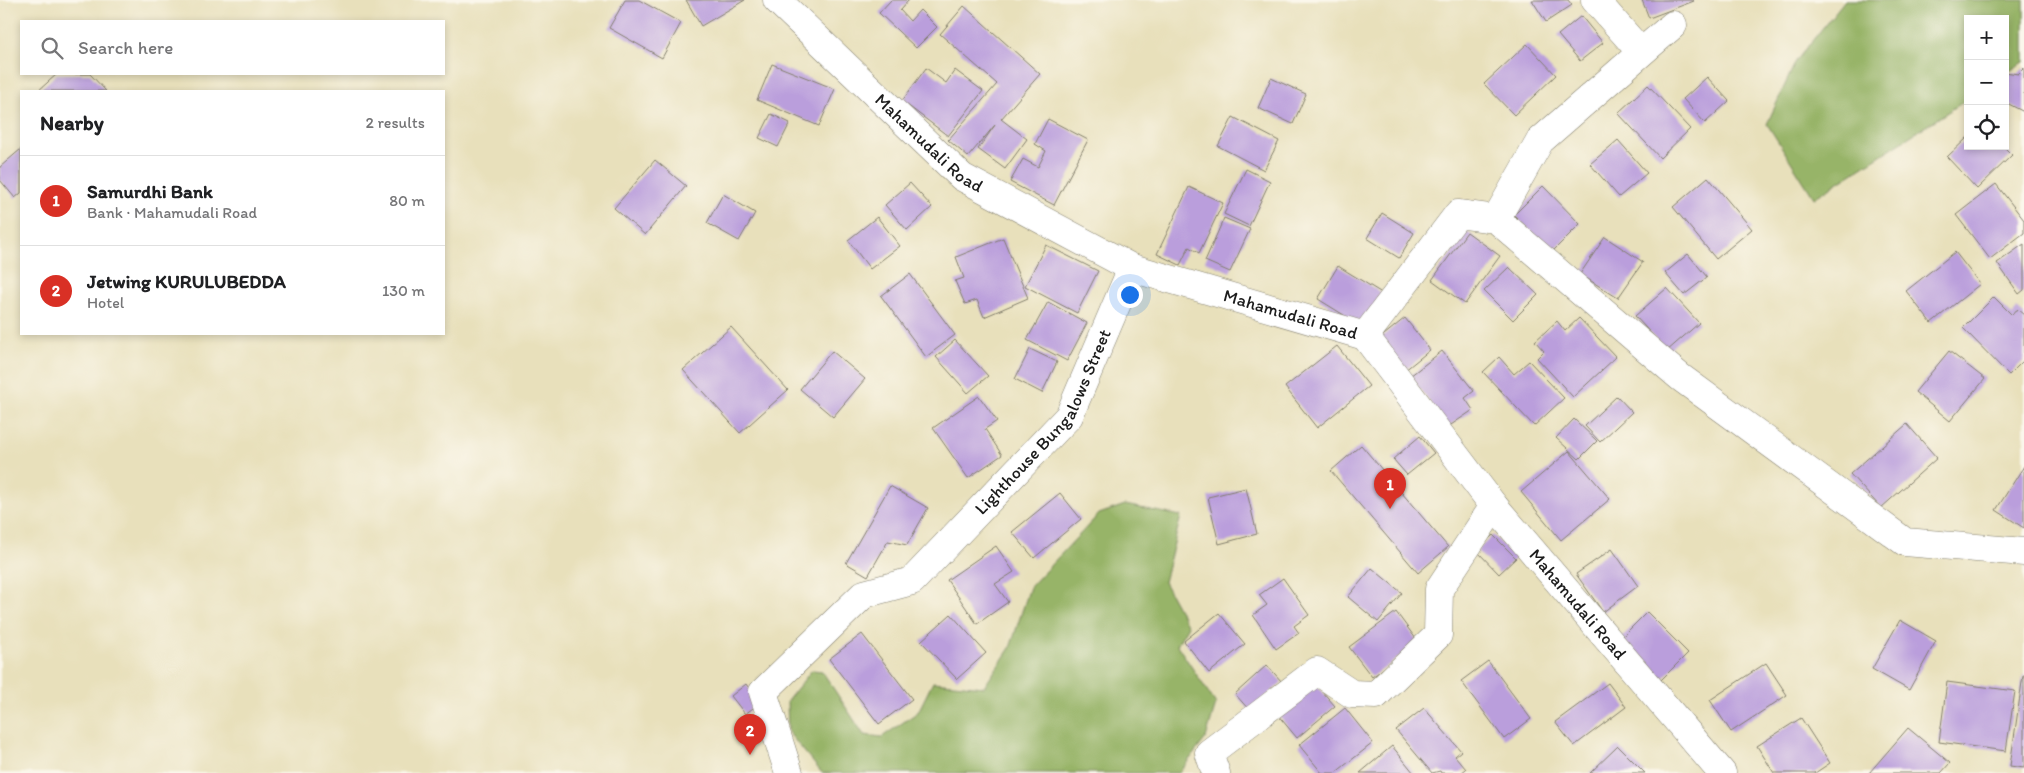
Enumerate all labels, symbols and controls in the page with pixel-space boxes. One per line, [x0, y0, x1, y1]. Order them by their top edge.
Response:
map controls [1964, 15, 2009, 150]
button: + [1964, 15, 2009, 60]
search box [20, 20, 445, 75]
icon: search [38, 34, 66, 62]
text: Search here [78, 36, 173, 59]
button: − [1964, 60, 2009, 105]
street label: Mahamudali Road [870, 89, 987, 197]
button: locate [1964, 105, 2009, 150]
text: Nearby [40, 110, 104, 135]
text: 2 results [365, 113, 425, 132]
text: Samurdhi Bank [87, 180, 213, 203]
text: 1 [52, 191, 60, 210]
text: 80 m [389, 191, 425, 210]
text: Bank · Mahamudali Road [87, 203, 257, 222]
text: Jetwing KURULUBEDDA [87, 270, 286, 293]
text: 2 [52, 281, 60, 300]
text: 130 m [382, 281, 425, 300]
your location [1117, 282, 1143, 308]
street label: Mahamudali Road [1221, 284, 1360, 344]
text: Hotel [87, 293, 124, 312]
street label: Lighthouse Bungalows Street [970, 326, 1116, 519]
pin: 1 [1374, 468, 1406, 509]
street label: Mahamudali Road [1524, 544, 1631, 664]
pin: 2 [734, 714, 766, 755]

